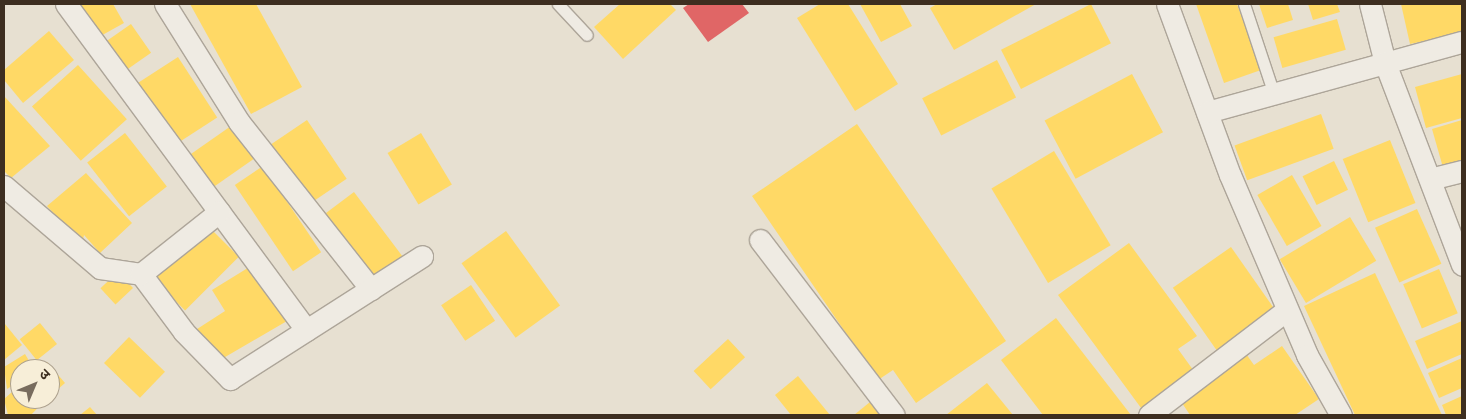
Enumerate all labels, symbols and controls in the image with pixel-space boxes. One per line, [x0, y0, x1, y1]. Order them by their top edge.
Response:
north arrow [10, 359, 60, 409]
text: उ [36, 365, 54, 383]

